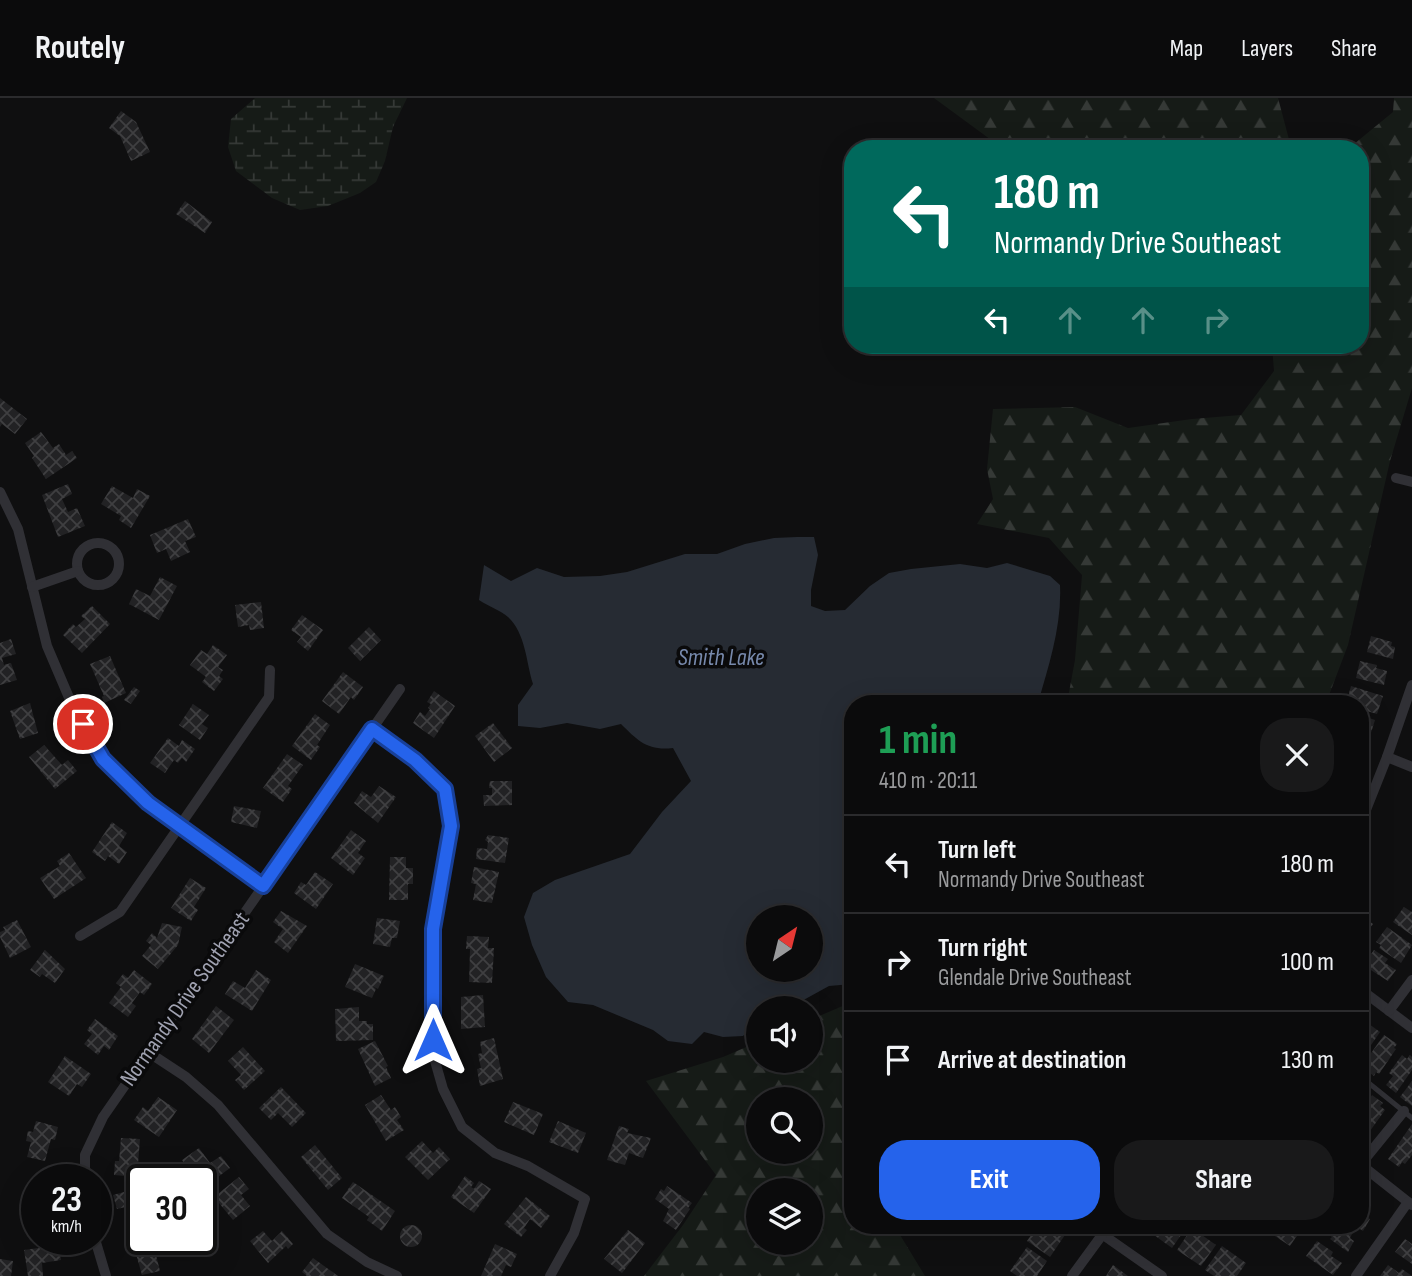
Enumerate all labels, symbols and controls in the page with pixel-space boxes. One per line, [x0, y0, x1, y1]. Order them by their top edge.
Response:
text: Routely [35, 28, 125, 68]
text: Map [1170, 34, 1203, 63]
text: Layers [1241, 34, 1293, 63]
text: Share [1331, 34, 1377, 63]
text: 180 m [994, 164, 1100, 223]
icon: left [879, 168, 970, 259]
text: Normandy Drive Southeast [994, 224, 1281, 263]
icon: left [978, 301, 1016, 339]
icon: ahead [1051, 301, 1089, 339]
icon: ahead [1124, 301, 1162, 339]
icon: right [1197, 301, 1235, 339]
water label: Smith Lake [678, 643, 764, 672]
pin [53, 694, 113, 754]
icon: arrive [64, 705, 102, 743]
text: 1 min [879, 715, 957, 766]
button: close [1260, 718, 1334, 792]
text: 410 m · 20:11 [879, 767, 977, 795]
text: Turn left [938, 835, 1016, 866]
icon: left [879, 845, 917, 883]
text: 180 m [1281, 849, 1334, 880]
text: Normandy Drive Southeast [938, 866, 1145, 894]
north arrow [746, 905, 822, 982]
map controls [746, 905, 823, 1255]
street label: Normandy Drive Southeast [114, 906, 256, 1092]
text: Turn right [938, 933, 1027, 964]
icon: right [879, 943, 917, 981]
text: 100 m [1281, 947, 1334, 978]
text: Glendale Drive Southeast [938, 964, 1132, 992]
button: sound [746, 996, 823, 1073]
position arrow [396, 1003, 470, 1077]
icon: arrive [879, 1041, 917, 1079]
text: Arrive at destination [938, 1045, 1126, 1076]
text: 130 m [1282, 1045, 1334, 1076]
button: search [746, 1087, 823, 1164]
button: Exit [879, 1140, 1100, 1220]
button: Share [1114, 1140, 1334, 1220]
speed limit sign: 30 [126, 1164, 217, 1255]
button: layers [746, 1178, 823, 1255]
text: 23 [51, 1179, 82, 1222]
text: km/h [51, 1216, 82, 1237]

